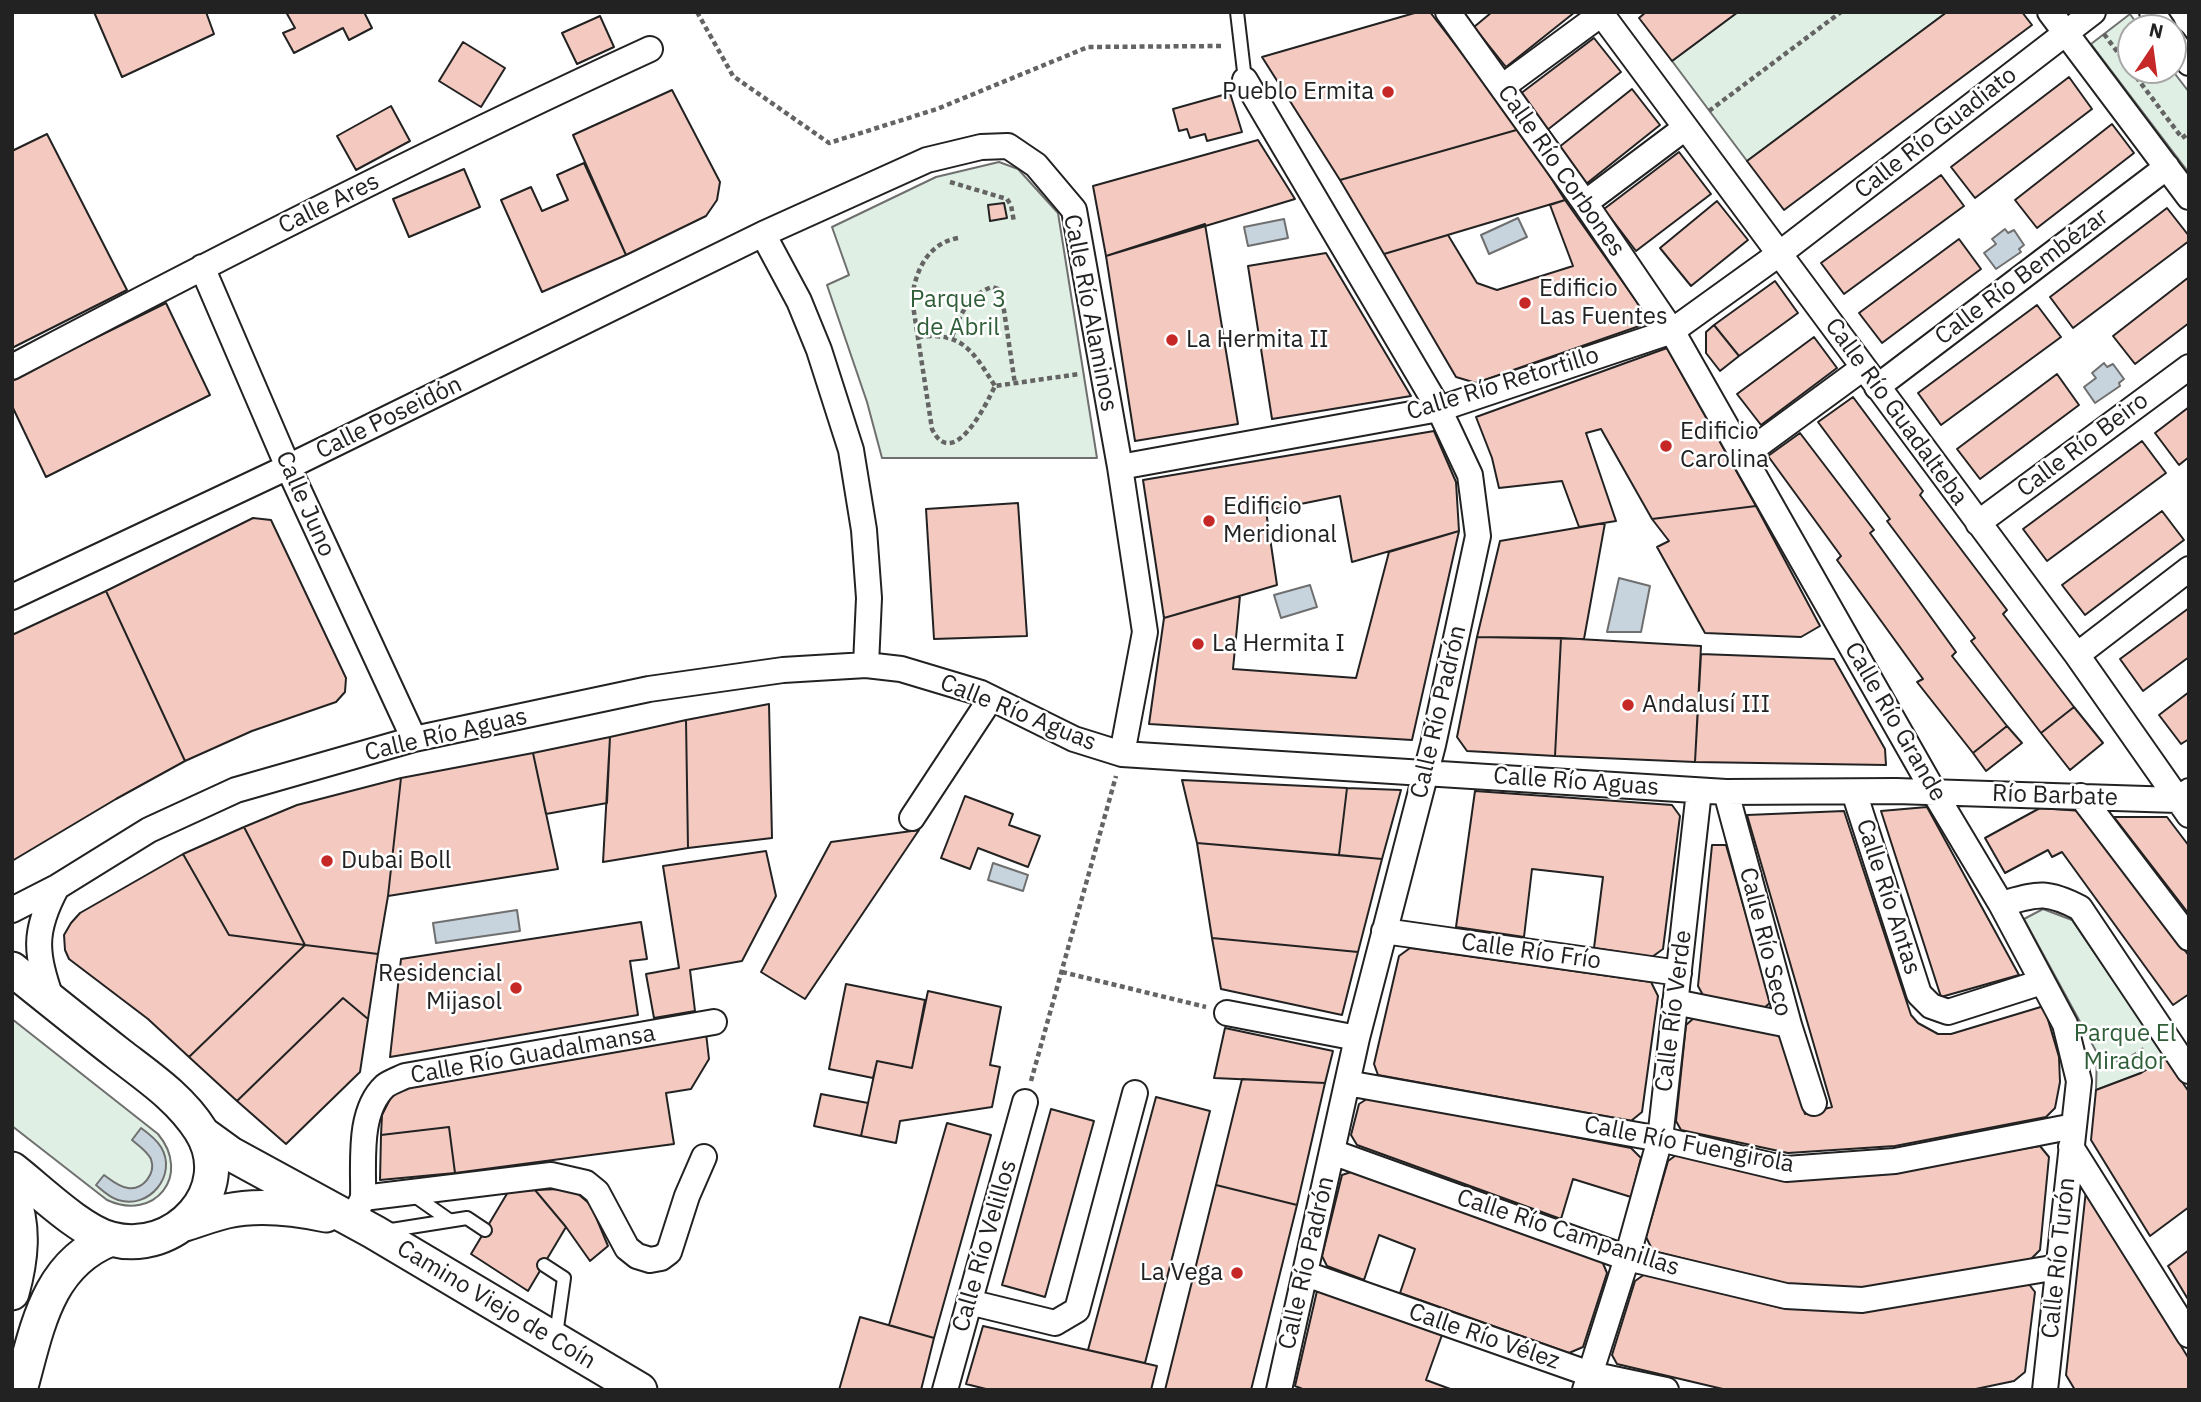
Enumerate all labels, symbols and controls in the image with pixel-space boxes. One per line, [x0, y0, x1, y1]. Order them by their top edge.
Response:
north arrow [2117, 14, 2187, 84]
text: N [2147, 17, 2166, 44]
street label: Calle Río Guadiato [1849, 61, 2023, 205]
place label: Pueblo Ermita [1222, 78, 1374, 106]
street label: Calle Río Corbones [1491, 80, 1631, 262]
marker: Pueblo Ermita [1380, 84, 1396, 100]
street label: Calle Ares [274, 167, 384, 241]
street label: Calle Río Bembézar [1930, 202, 2114, 352]
street label: Calle Río Alaminos [1057, 212, 1123, 414]
place label: Edificio Las Fuentes [1539, 275, 1668, 331]
park label: Parque 3 de Abril [910, 286, 1006, 342]
marker: Edificio Las Fuentes [1517, 295, 1533, 311]
street label: Calle Río Guadalteba [1818, 313, 1974, 511]
place label: La Hermita II [1186, 326, 1328, 354]
marker: La Hermita II [1164, 332, 1180, 348]
street label: Calle Río Retortillo [1403, 341, 1603, 427]
street label: Calle Poseidón [311, 370, 467, 466]
street label: Calle Río Beiro [2012, 386, 2154, 504]
place label: Edificio Carolina [1680, 418, 1769, 474]
marker: Edificio Carolina [1658, 438, 1674, 454]
street label: Calle Juno [269, 447, 341, 561]
place label: Edificio Meridional [1223, 493, 1337, 549]
marker: Edificio Meridional [1201, 513, 1217, 529]
street label: Calle Río Padrón [1405, 623, 1473, 801]
place label: La Hermita I [1212, 630, 1345, 658]
marker: La Hermita I [1190, 636, 1206, 652]
street label: Calle Río Grande [1838, 637, 1952, 807]
street label: Calle Río Aguas [936, 669, 1100, 757]
place label: Andalusí III [1642, 691, 1770, 719]
marker: Andalusí III [1620, 697, 1636, 713]
street label: Calle Río Aguas [362, 702, 530, 768]
street label: Calle Río Aguas [1492, 762, 1660, 802]
street label: Río Barbate [1992, 779, 2118, 813]
street label: Calle Río Antas [1849, 816, 1927, 978]
place label: Dubai Boll [341, 847, 451, 875]
marker: Dubai Boll [319, 853, 335, 869]
street label: Calle Río Seco [1733, 865, 1797, 1019]
street label: Calle Río Frío [1459, 928, 1603, 976]
street label: Calle Río Verde [1650, 928, 1698, 1094]
place label: Residencial Mijasol [378, 960, 502, 1016]
marker: Residencial Mijasol [508, 980, 524, 996]
street label: Calle Río Guadalmansa [408, 1019, 658, 1091]
park label: Parque El Mirador [2074, 1020, 2176, 1076]
street label: Calle Río Fuengirola [1582, 1111, 1796, 1179]
street label: Calle Río Velillos [947, 1157, 1023, 1335]
street label: Calle Río Padrón [1273, 1174, 1341, 1352]
street label: Calle Río Turón [2036, 1176, 2082, 1340]
street label: Calle Río Campanillas [1453, 1183, 1683, 1283]
street label: Camino Viejo de Coín [391, 1234, 601, 1376]
place label: La Vega [1140, 1259, 1223, 1287]
marker: La Vega [1229, 1265, 1245, 1281]
street label: Calle Río Vélez [1405, 1298, 1563, 1376]

